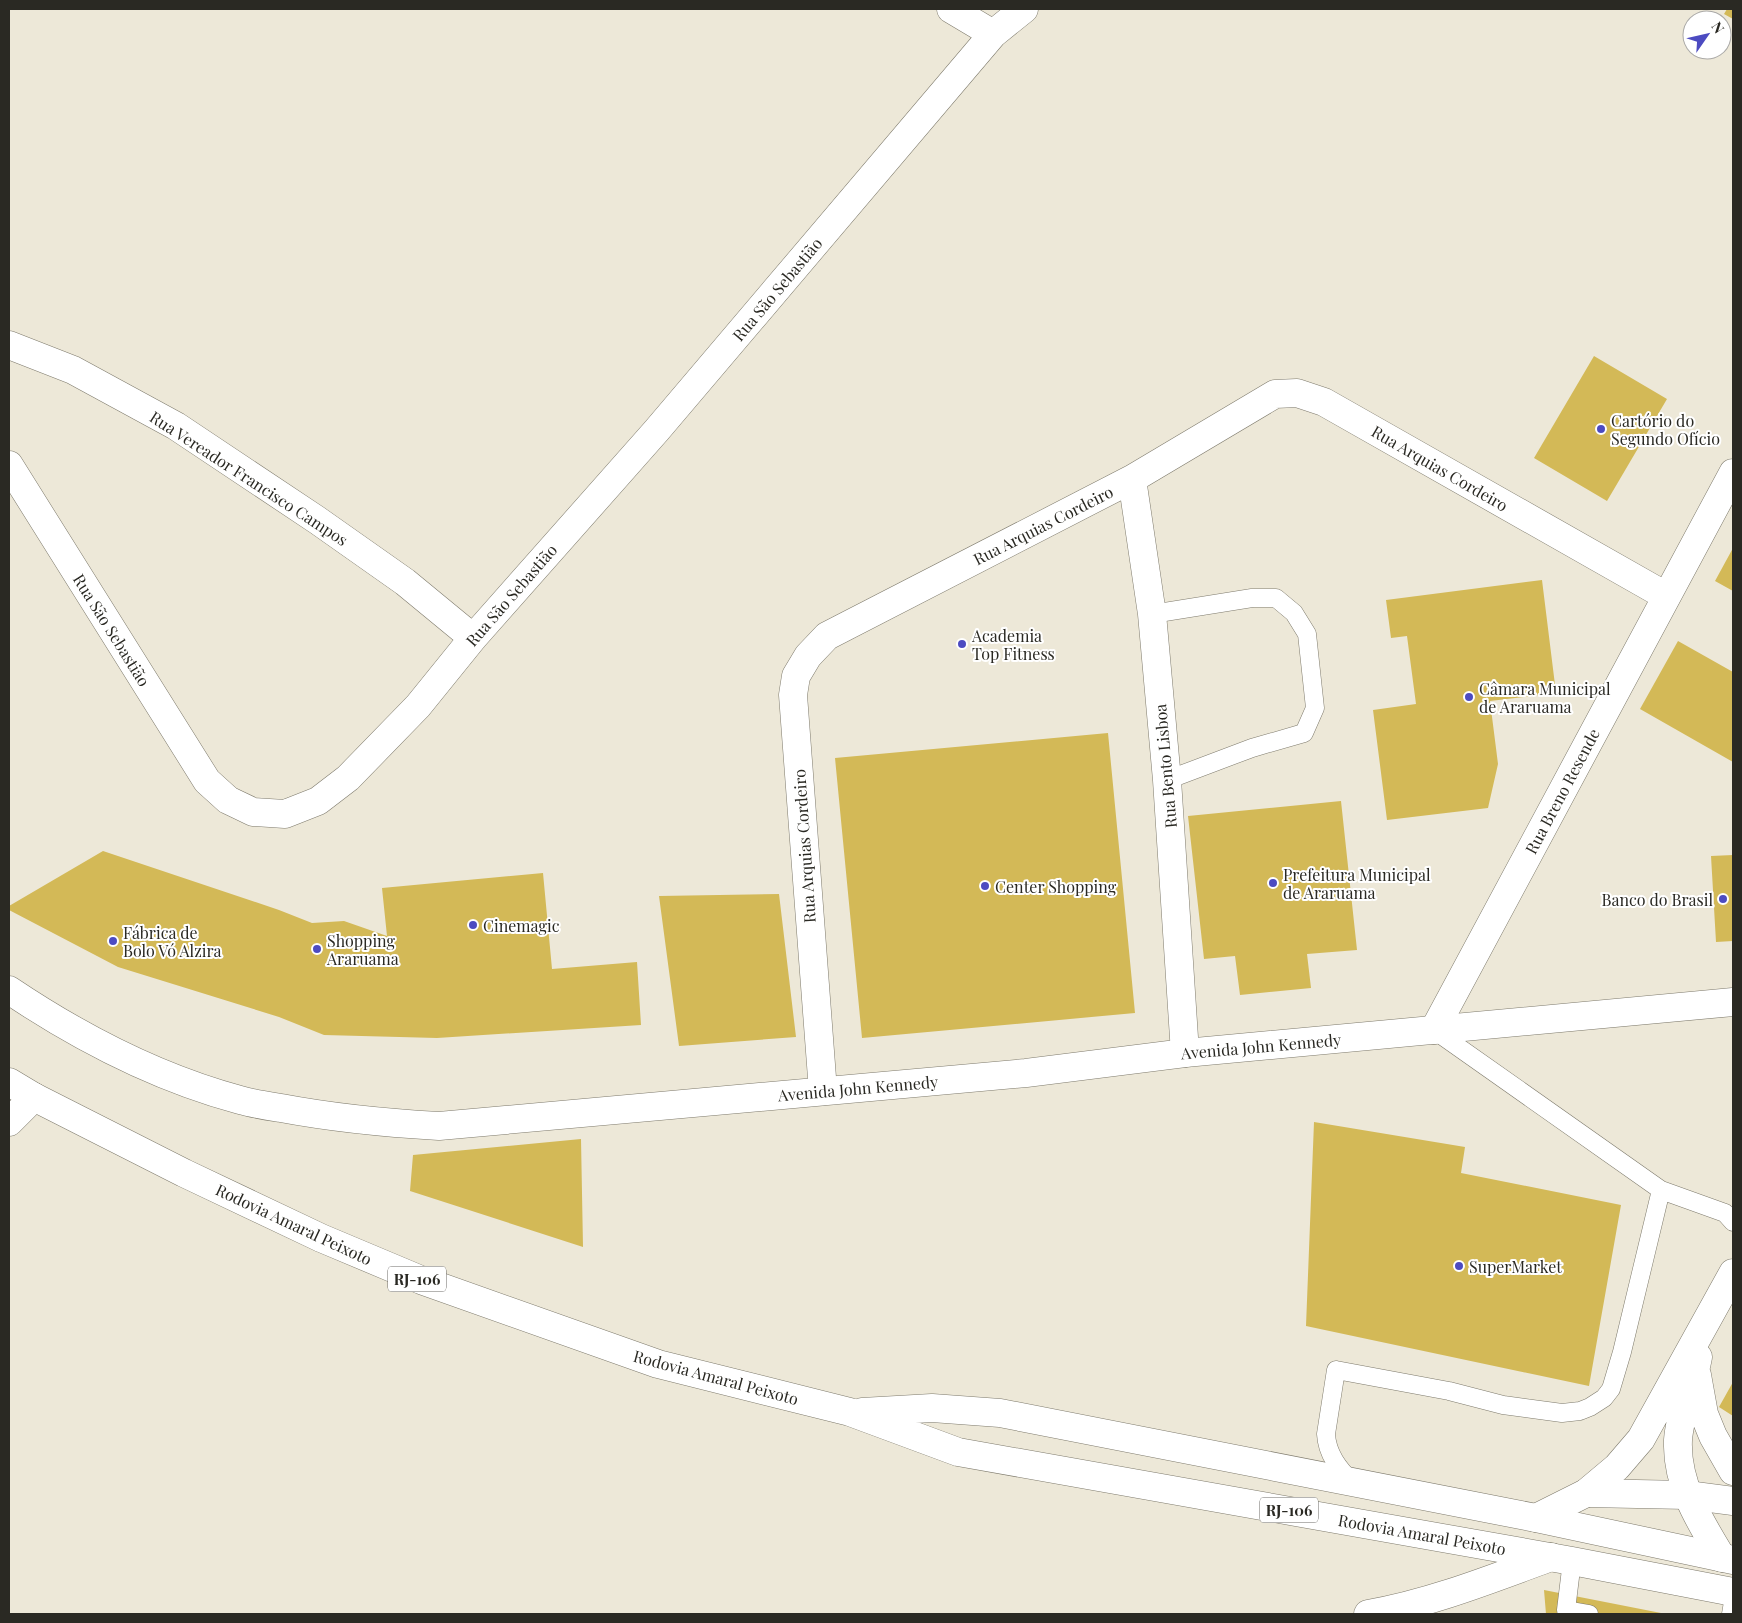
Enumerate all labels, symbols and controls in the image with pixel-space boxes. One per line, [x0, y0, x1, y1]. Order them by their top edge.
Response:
north arrow [1682, 10, 1732, 60]
text: N [1707, 18, 1729, 37]
street label: Rua São Sebastião [728, 233, 827, 345]
street label: Rua Vereador Francisco Campos [146, 406, 352, 550]
place label: Cartório do Segundo Ofício [1611, 410, 1720, 449]
street label: Rua Arquias Cordeiro [1368, 420, 1512, 516]
marker: Cartório do Segundo Ofício [1595, 423, 1607, 435]
street label: Rua Arquias Cordeiro [970, 481, 1117, 569]
street label: Rua São Sebastião [461, 539, 561, 650]
street label: Rua São Sebastião [69, 570, 155, 690]
place label: Academia Top Fitness [971, 625, 1055, 664]
marker: Academia Top Fitness [956, 638, 968, 650]
place label: Câmara Municipal de Araruama [1479, 678, 1611, 717]
marker: Câmara Municipal de Araruama [1463, 691, 1475, 703]
street label: Rua Bento Lisboa [1149, 703, 1181, 829]
street label: Rua Breno Resende [1520, 725, 1604, 857]
street label: Rua Arquias Cordeiro [788, 768, 820, 924]
place label: Prefeitura Municipal de Araruama [1283, 864, 1431, 903]
place label: Center Shopping [995, 876, 1117, 897]
marker: Prefeitura Municipal de Araruama [1267, 877, 1279, 889]
marker: Center Shopping [979, 880, 991, 892]
place label: Banco do Brasil [1602, 889, 1713, 910]
marker: Banco do Brasil [1717, 893, 1729, 905]
place label: Cinemagic [483, 915, 560, 936]
marker: Cinemagic [467, 919, 479, 931]
place label: Fábrica de Bolo Vó Alzira [123, 922, 222, 961]
place label: Shopping Araruama [326, 930, 399, 969]
marker: Fábrica de Bolo Vó Alzira [107, 935, 119, 947]
marker: Shopping Araruama [311, 943, 323, 955]
street label: Avenida John Kennedy [1179, 1029, 1342, 1064]
street label: Avenida John Kennedy [776, 1071, 939, 1106]
street label: Rodovia Amaral Peixoto [213, 1179, 376, 1270]
place label: SuperMarket [1469, 1256, 1562, 1277]
marker: SuperMarket [1453, 1260, 1465, 1272]
road number: RJ-106 [388, 1266, 446, 1292]
street label: Rodovia Amaral Peixoto [631, 1345, 801, 1409]
road number: RJ-106 [1260, 1498, 1318, 1522]
street label: Rodovia Amaral Peixoto [1337, 1509, 1508, 1559]

